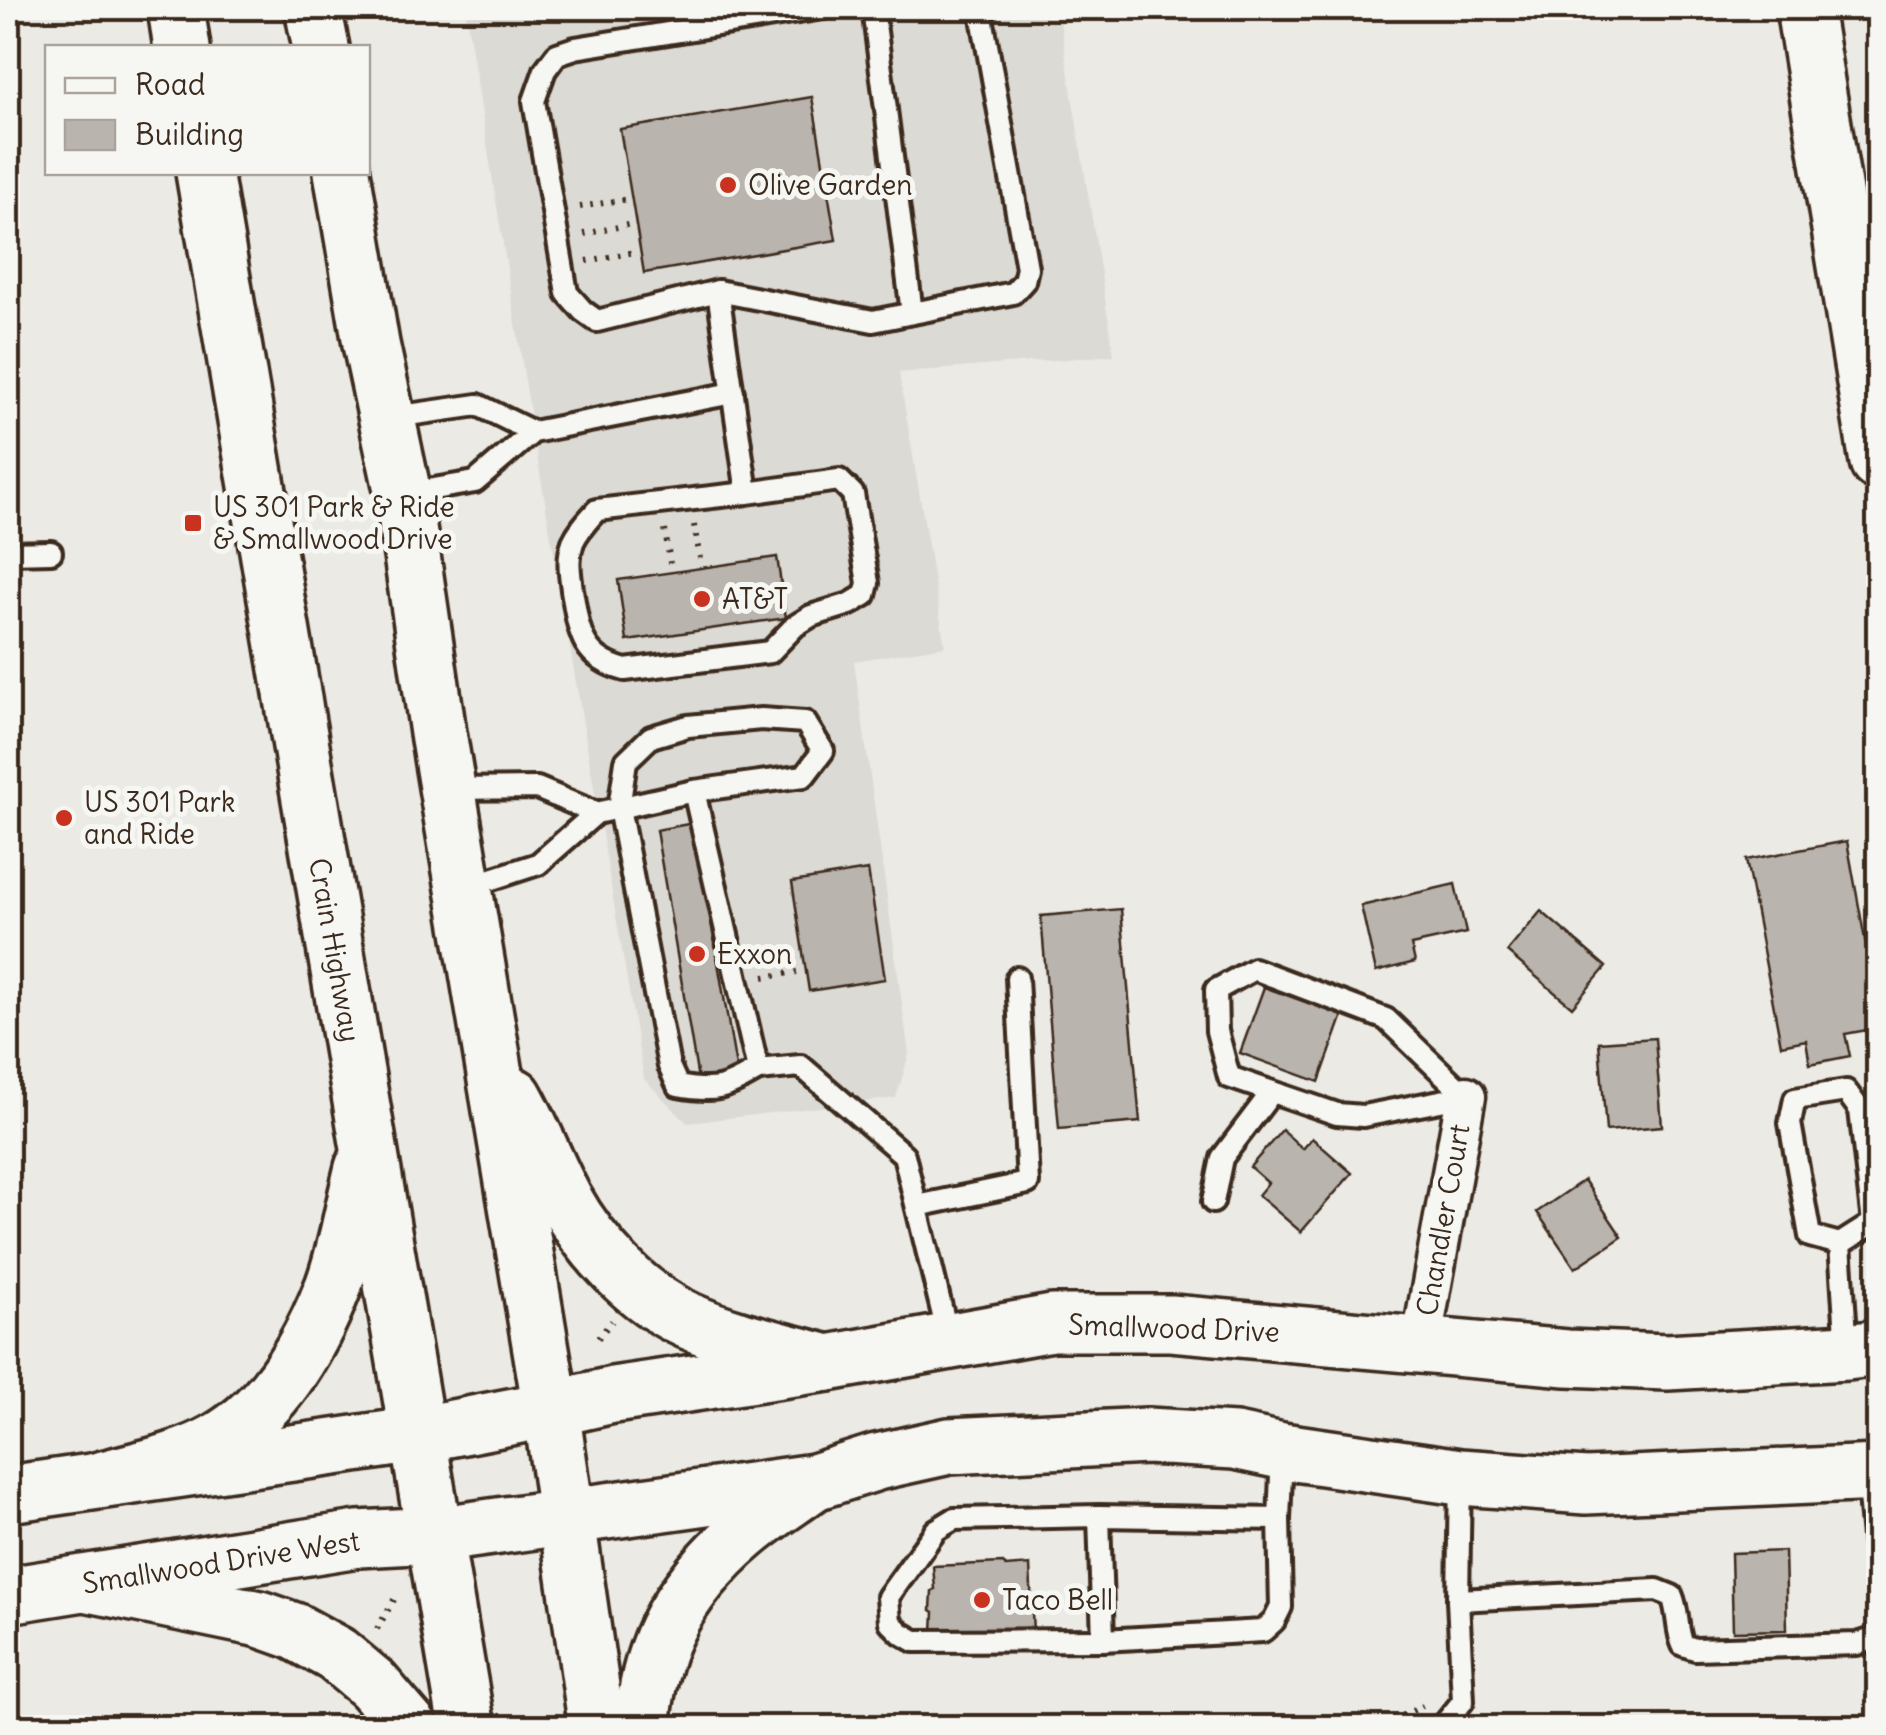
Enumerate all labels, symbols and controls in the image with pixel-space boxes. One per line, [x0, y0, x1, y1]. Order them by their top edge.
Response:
legend [45, 45, 370, 175]
text: Road [135, 65, 205, 103]
text: Building [135, 115, 244, 153]
place label: Olive Garden [748, 167, 913, 203]
marker: Olive Garden [717, 174, 739, 196]
place label: US 301 Park & Ride & Smallwood Drive [213, 489, 455, 557]
marker: US 301 Park & Ride & Smallwood Drive [182, 512, 204, 534]
place label: AT&T [722, 581, 788, 617]
marker: AT&T [691, 588, 713, 610]
place label: US 301 Park and Ride [84, 784, 235, 852]
marker: US 301 Park and Ride [53, 807, 75, 829]
street label: Crain Highway [301, 855, 369, 1045]
place label: Exxon [717, 936, 792, 972]
marker: Exxon [686, 943, 708, 965]
street label: Chandler Court [1408, 1121, 1478, 1319]
street label: Smallwood Drive [1068, 1306, 1280, 1350]
street label: Smallwood Drive West [80, 1522, 362, 1602]
place label: Taco Bell [1002, 1582, 1113, 1618]
marker: Taco Bell [971, 1589, 993, 1611]

